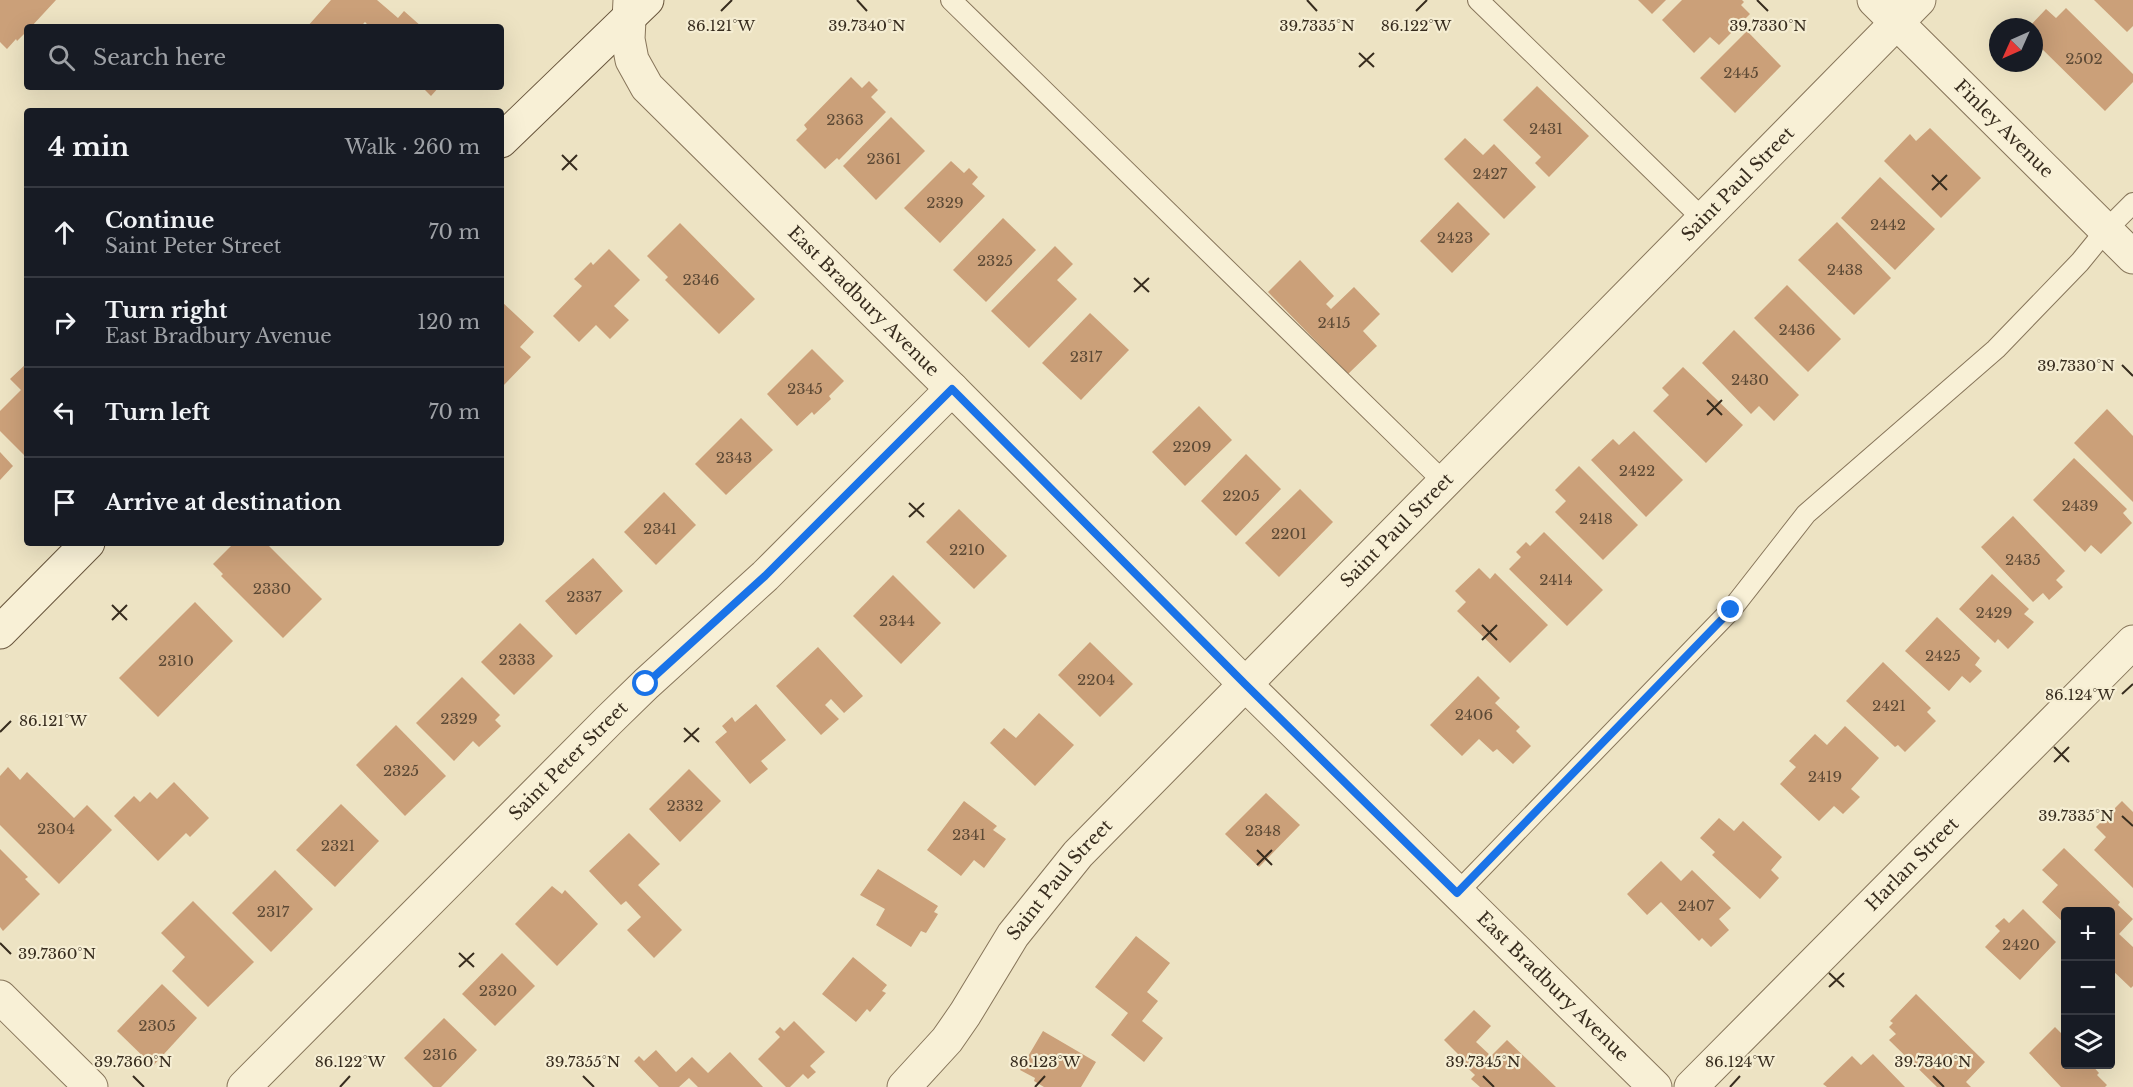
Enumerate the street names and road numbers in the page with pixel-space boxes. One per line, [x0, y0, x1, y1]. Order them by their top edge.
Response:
street label: Finley Avenue [1950, 75, 2058, 183]
street label: Saint Paul Street [1677, 122, 1799, 246]
street label: East Bradbury Avenue [783, 222, 944, 381]
street label: Saint Paul Street [1336, 468, 1458, 592]
street label: Saint Peter Street [505, 697, 632, 825]
street label: Harlan Street [1861, 813, 1964, 916]
street label: Saint Paul Street [1002, 815, 1117, 945]
street label: East Bradbury Avenue [1472, 907, 1633, 1066]

